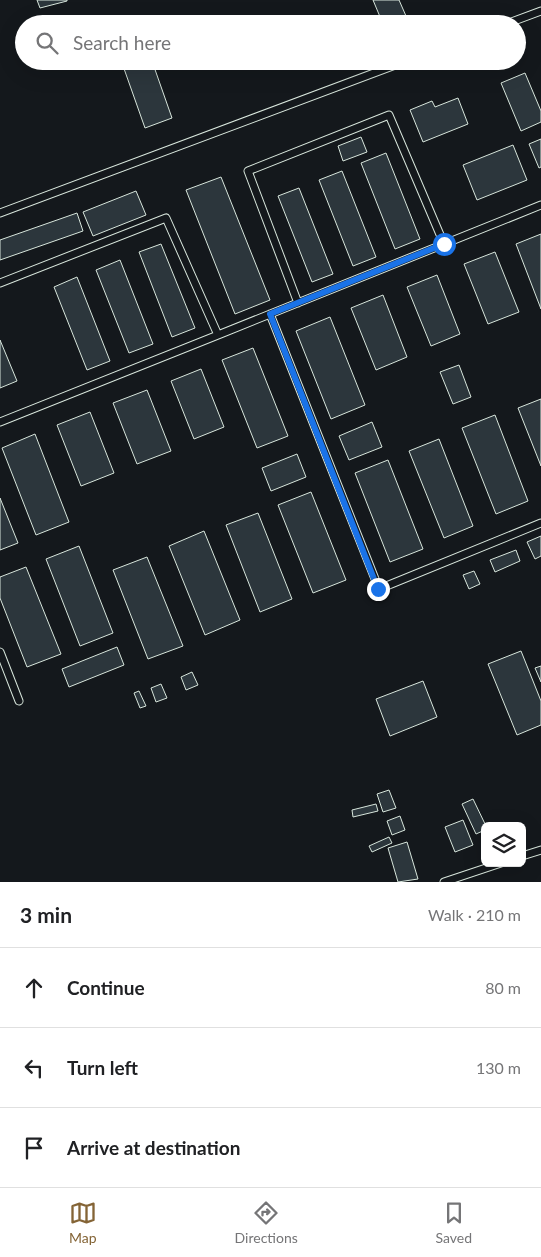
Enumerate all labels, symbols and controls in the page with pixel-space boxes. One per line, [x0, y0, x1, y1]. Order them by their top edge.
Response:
search box [15, 15, 526, 70]
icon: search [33, 29, 61, 57]
text: Search here [73, 31, 171, 54]
route start [433, 233, 456, 256]
route end [367, 578, 390, 601]
map controls [481, 822, 526, 867]
button: layers [481, 822, 526, 867]
text: 3 min [20, 902, 72, 927]
text: Walk · 210 m [428, 905, 521, 924]
icon: ahead [20, 974, 48, 1002]
text: Continue [67, 976, 145, 999]
text: 80 m [485, 978, 521, 997]
icon: left [20, 1054, 48, 1082]
text: Turn left [67, 1056, 138, 1079]
text: 130 m [476, 1058, 521, 1077]
icon: arrive [20, 1134, 48, 1162]
text: Arrive at destination [67, 1136, 240, 1159]
tab: Map [69, 1199, 97, 1246]
tab: Directions [235, 1199, 298, 1246]
tab: Saved [436, 1199, 472, 1246]

